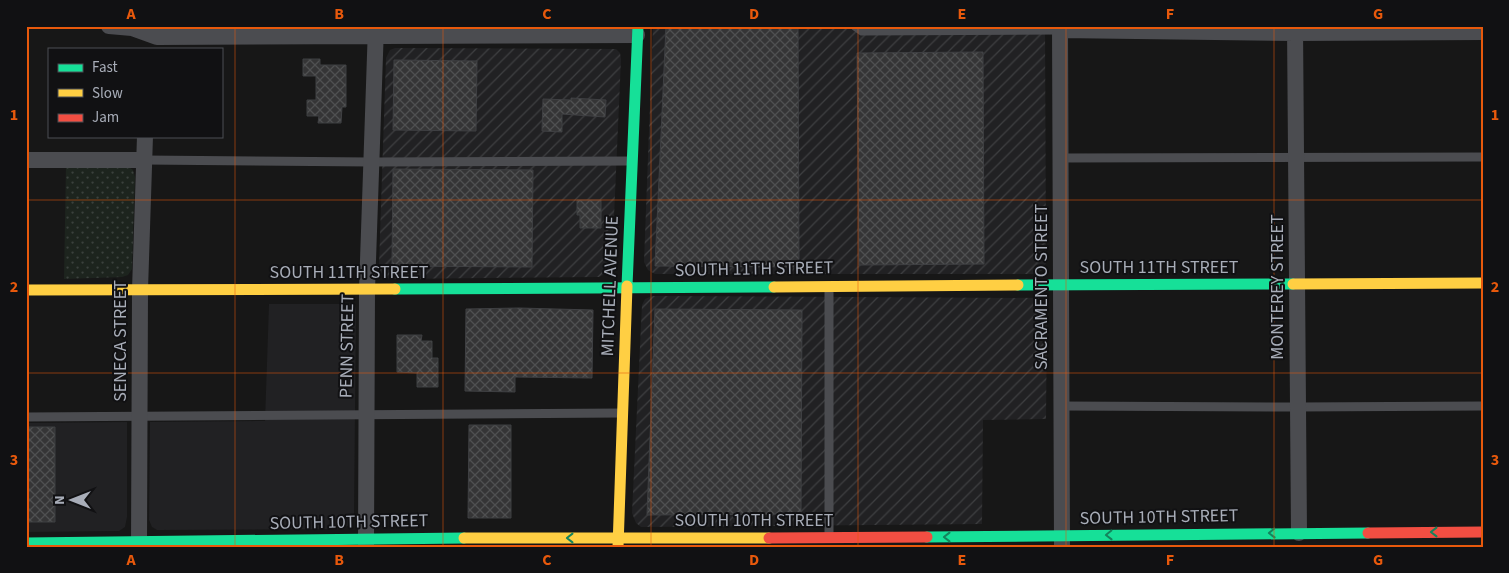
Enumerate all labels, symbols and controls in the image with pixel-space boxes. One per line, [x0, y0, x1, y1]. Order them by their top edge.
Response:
text: A [125, 3, 136, 25]
text: B [334, 3, 344, 25]
text: C [542, 3, 552, 25]
text: D [749, 3, 759, 25]
text: E [958, 3, 966, 25]
text: F [1166, 3, 1174, 25]
text: G [1373, 3, 1383, 25]
legend [48, 48, 222, 138]
text: Fast [92, 57, 118, 78]
text: Slow [92, 83, 123, 104]
text: 1 [10, 104, 18, 126]
text: 1 [1491, 104, 1499, 126]
text: Jam [92, 107, 119, 128]
street label: SACRAMENTO STREET [1029, 204, 1054, 370]
street label: MONTEREY STREET [1265, 214, 1290, 360]
street label: MITCHELL AVENUE [595, 215, 625, 357]
street label: SOUTH 11TH STREET [674, 255, 834, 283]
street label: SOUTH 11TH STREET [1080, 255, 1239, 280]
street label: SOUTH 11TH STREET [270, 260, 429, 285]
text: 2 [10, 276, 18, 298]
text: 2 [1491, 276, 1499, 298]
street label: SENECA STREET [108, 280, 133, 402]
street label: PENN STREET [334, 293, 360, 398]
text: 3 [10, 449, 18, 471]
text: 3 [1491, 449, 1499, 471]
north arrow [48, 476, 98, 526]
text: N [50, 495, 70, 505]
street label: SOUTH 10TH STREET [1079, 503, 1239, 531]
street label: SOUTH 10TH STREET [269, 508, 429, 536]
street label: SOUTH 10TH STREET [675, 508, 834, 533]
one-way arrow [1430, 527, 1438, 537]
one-way arrow [1267, 528, 1275, 538]
one-way arrow [1105, 530, 1112, 540]
one-way arrow [942, 531, 950, 542]
one-way arrow [566, 533, 574, 543]
text: A [125, 549, 136, 571]
text: B [334, 549, 344, 571]
text: C [542, 549, 552, 571]
text: D [749, 549, 759, 571]
text: E [958, 549, 966, 571]
text: F [1166, 549, 1174, 571]
text: G [1373, 549, 1383, 571]

